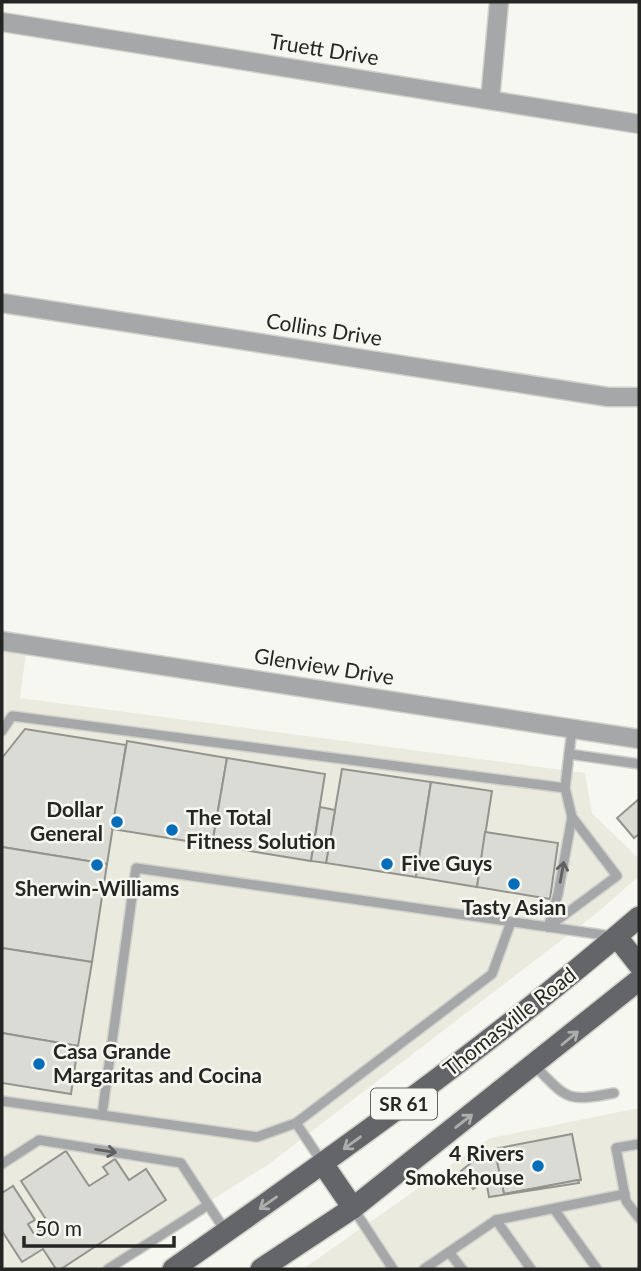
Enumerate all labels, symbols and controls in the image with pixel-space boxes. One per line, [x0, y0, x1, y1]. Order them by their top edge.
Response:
street label: Truett Drive [268, 28, 381, 69]
street label: Collins Drive [265, 307, 384, 350]
street label: Glenview Drive [253, 642, 396, 689]
place label: Dollar General [30, 796, 103, 845]
place label: The Total Fitness Solution [186, 804, 336, 853]
marker: Dollar General [109, 814, 125, 830]
marker: The Total Fitness Solution [164, 822, 180, 838]
place label: Five Guys [401, 850, 492, 875]
marker: Five Guys [379, 856, 395, 872]
marker: Sherwin-Williams [89, 857, 105, 873]
one-way arrow [555, 862, 569, 884]
place label: Sherwin-Williams [15, 875, 179, 900]
marker: Tasty Asian [506, 876, 522, 892]
place label: Tasty Asian [462, 894, 566, 919]
street label: Thomasville Road [438, 961, 580, 1080]
one-way arrow [560, 1030, 578, 1045]
place label: Casa Grande Margaritas and Cocina [53, 1038, 262, 1087]
marker: Casa Grande Margaritas and Cocina [31, 1056, 47, 1072]
road number: SR 61 [371, 1088, 437, 1120]
one-way arrow [455, 1113, 473, 1129]
one-way arrow [343, 1136, 362, 1151]
place label: 4 Rivers Smokehouse [405, 1140, 524, 1189]
one-way arrow [94, 1145, 117, 1158]
marker: 4 Rivers Smokehouse [530, 1158, 546, 1174]
one-way arrow [258, 1196, 278, 1210]
scale bar [24, 1204, 175, 1248]
text: 50 m [35, 1215, 82, 1240]

